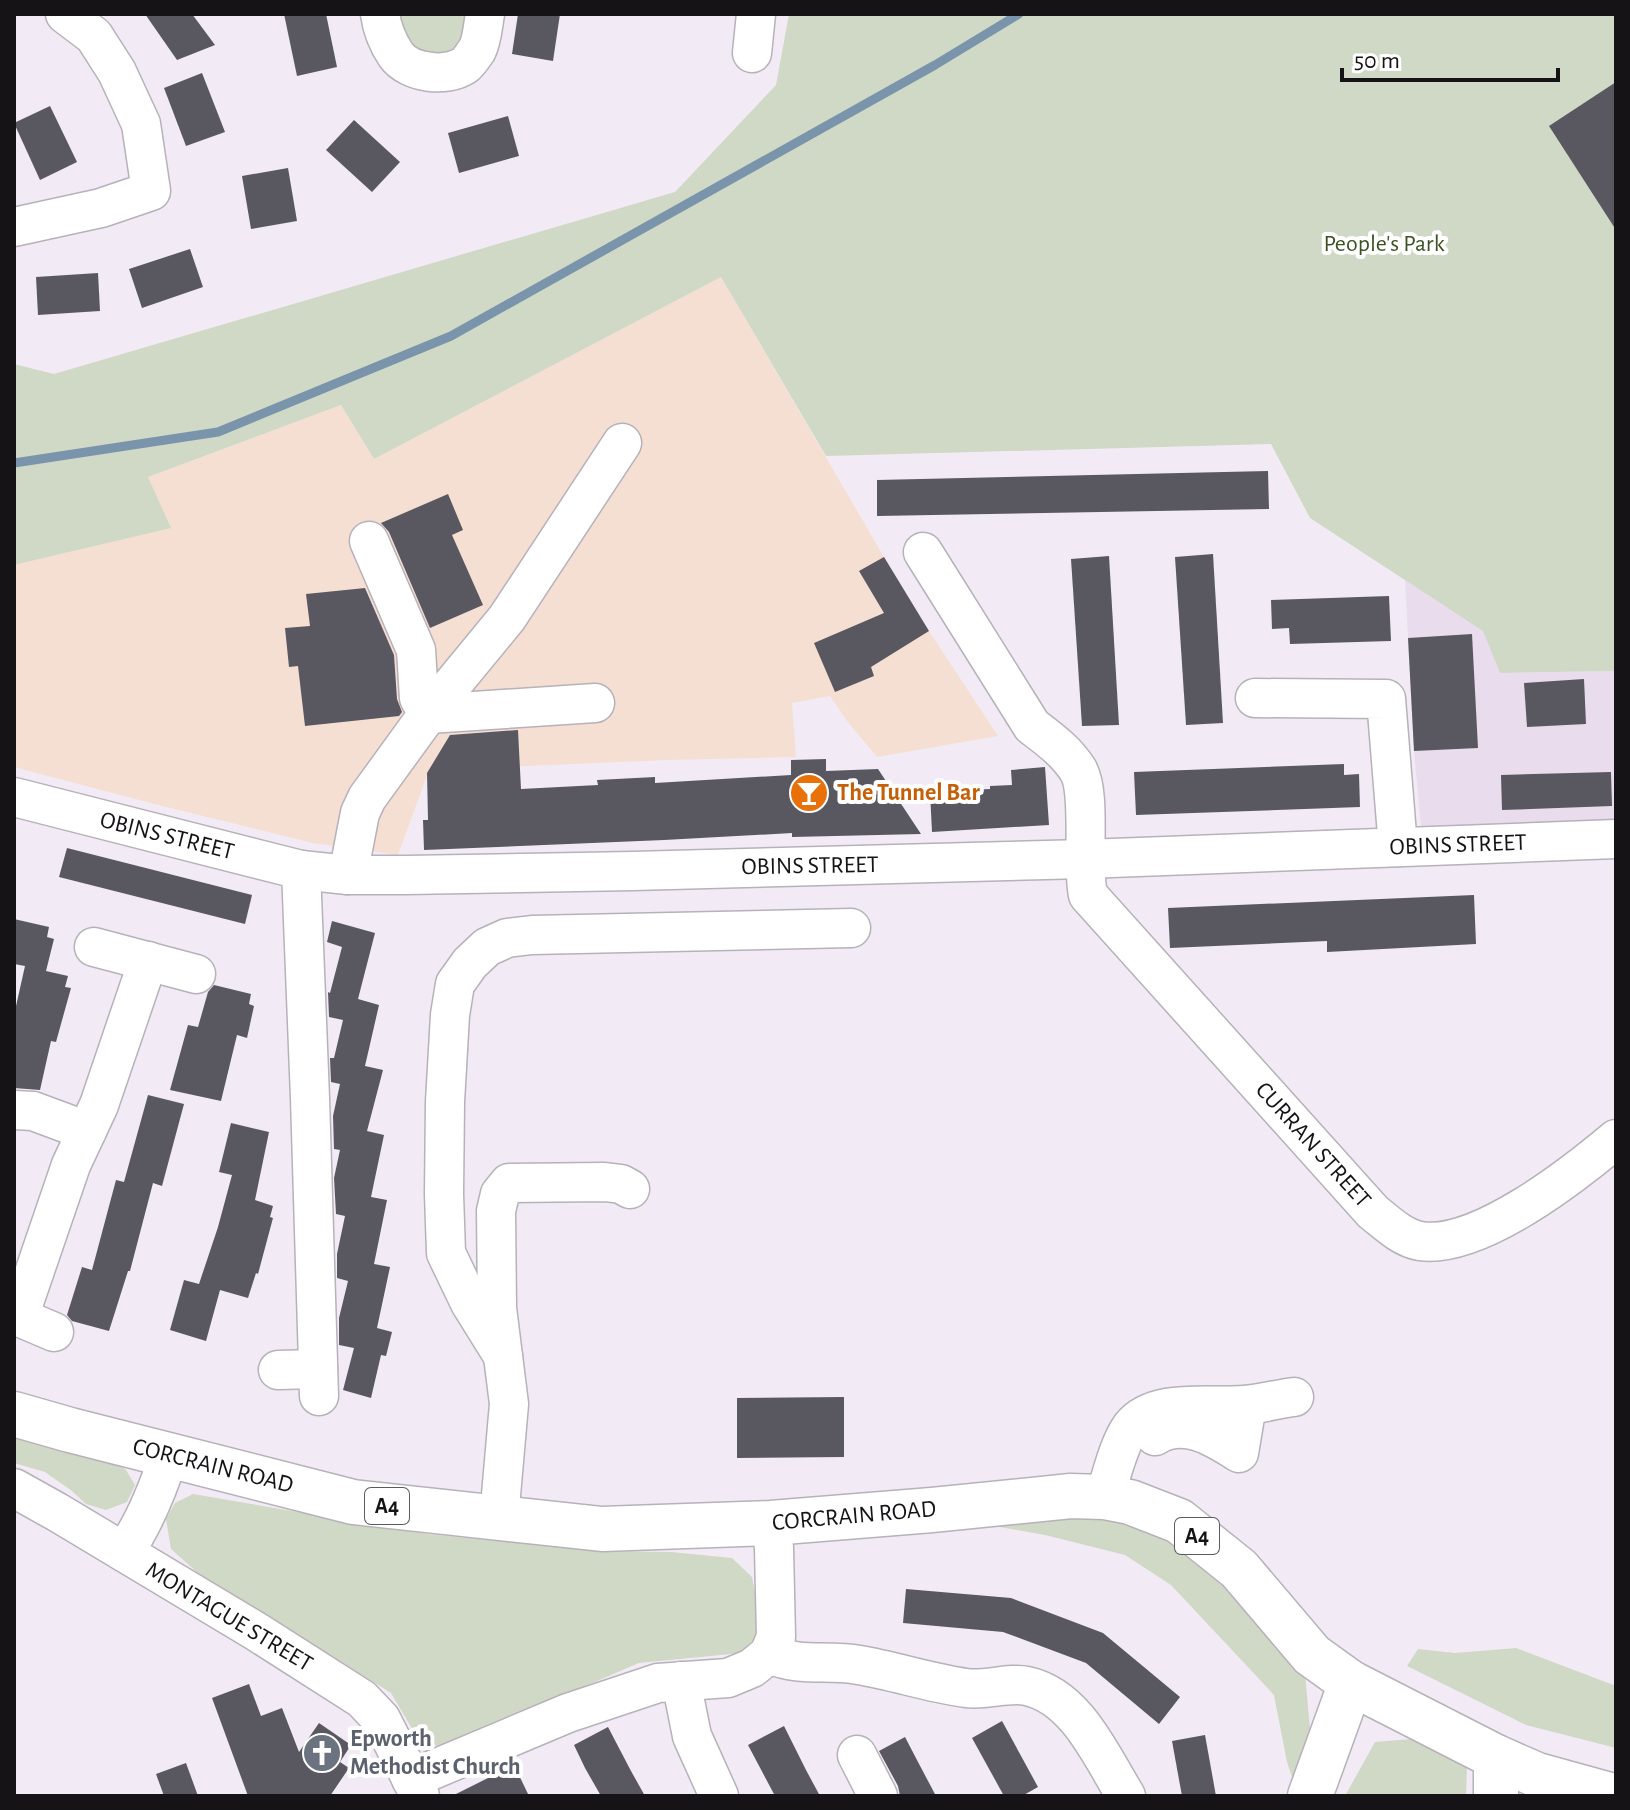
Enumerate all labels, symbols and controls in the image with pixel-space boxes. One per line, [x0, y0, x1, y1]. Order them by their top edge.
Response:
scale bar [1342, 32, 1558, 82]
text: 50 m [1354, 49, 1400, 73]
park label: People's Park [1323, 232, 1445, 256]
bar icon: The Tunnel Bar [788, 772, 830, 814]
place label: The Tunnel Bar [837, 781, 980, 805]
street label: OBINS STREET [98, 808, 237, 864]
street label: OBINS STREET [1389, 831, 1527, 859]
street label: OBINS STREET [741, 853, 879, 879]
street label: CURRAN STREET [1251, 1078, 1375, 1212]
street label: CORCRAIN ROAD [130, 1434, 296, 1498]
road number: A4 [365, 1488, 409, 1524]
street label: CORCRAIN ROAD [771, 1497, 937, 1535]
road number: A4 [1175, 1518, 1219, 1554]
street label: MONTAGUE STREET [141, 1558, 317, 1676]
place label: Epworth Methodist Church [350, 1727, 521, 1779]
church icon: Epworth Methodist Church [301, 1732, 343, 1774]

